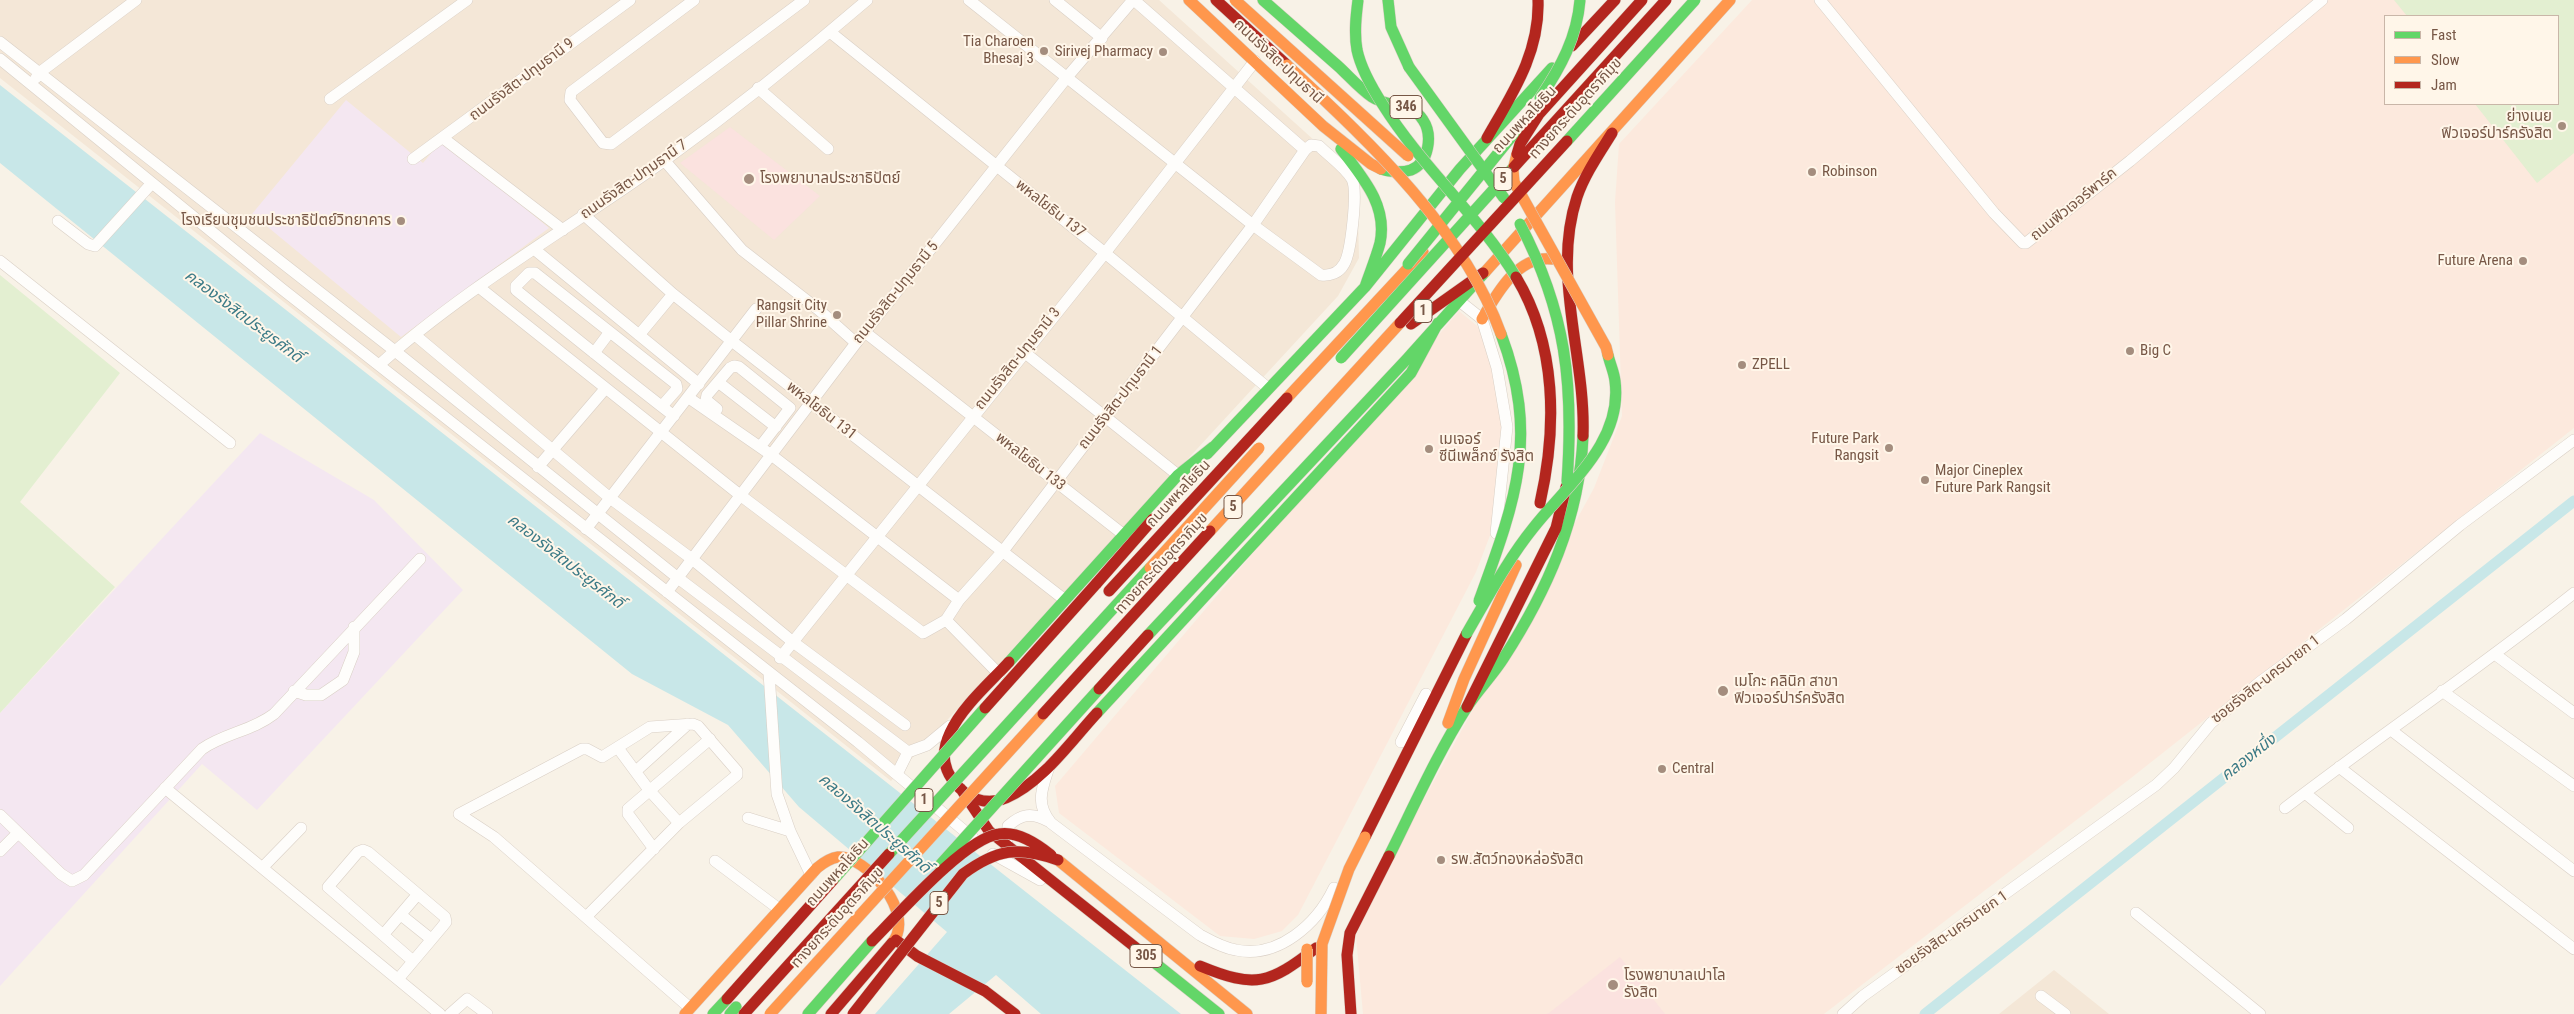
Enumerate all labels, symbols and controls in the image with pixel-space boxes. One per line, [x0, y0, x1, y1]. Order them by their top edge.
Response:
legend [2384, 15, 2559, 105]
street label: ถนนรังสิต-ปทุมธานี [1230, 16, 1326, 108]
text: Fast [2431, 26, 2456, 44]
place label: Tia Charoen Bhesaj 3 [963, 33, 1034, 68]
street label: ถนนรังสิต-ปทุมธานี 9 [466, 35, 578, 125]
place label: Sirivej Pharmacy [1055, 43, 1153, 61]
marker: Tia Charoen Bhesaj 3 [1038, 45, 1050, 57]
marker: Sirivej Pharmacy [1157, 46, 1169, 58]
text: Slow [2431, 51, 2460, 69]
street label: ทางยกระดับอุตราภิมุข [1526, 55, 1626, 163]
text: Jam [2431, 76, 2457, 94]
street label: ถนนพหลโยธิน [1489, 83, 1561, 157]
road number: 346 [1390, 95, 1422, 118]
place label: ย่างเนย ฟิวเจอร์ปาร์ครังสิต [2441, 108, 2552, 143]
marker: ย่างเนย ฟิวเจอร์ปาร์ครังสิต [2556, 120, 2568, 132]
street label: ถนนรังสิต-ปทุมธานี 7 [577, 136, 691, 224]
place label: Robinson [1822, 163, 1877, 181]
street label: ถนนฟิวเจอร์พาร์ค [2027, 165, 2121, 245]
marker: Robinson [1806, 166, 1818, 178]
road number: 5 [1494, 168, 1512, 190]
place label: โรงพยาบาลประชาธิปัตย์ [760, 170, 900, 188]
marker: โรงพยาบาลประชาธิปัตย์ [742, 172, 756, 186]
street label: พหลโยธิน 137 [1011, 176, 1089, 242]
place label: โรงเรียนชุมชนประชาธิปัตย์วิทยาคาร [181, 212, 391, 230]
marker: โรงเรียนชุมชนประชาธิปัตย์วิทยาคาร [395, 215, 407, 227]
street label: ถนนรังสิต-ปทุมธานี 5 [849, 238, 943, 348]
place label: Future Arena [2438, 252, 2513, 270]
marker: Future Arena [2517, 255, 2529, 267]
water label: คลองรังสิตประยูรศักดิ์ [180, 267, 306, 367]
place label: Rangsit City Pillar Shrine [756, 297, 827, 332]
road number: 1 [1414, 300, 1432, 322]
street label: ถนนรังสิต-ปทุมธานี 3 [971, 304, 1065, 414]
marker: Rangsit City Pillar Shrine [831, 309, 843, 321]
place label: Big C [2140, 342, 2171, 360]
street label: ถนนรังสิต-ปทุมธานี 1 [1075, 343, 1167, 453]
marker: Big C [2124, 345, 2136, 357]
place label: ZPELL [1752, 356, 1790, 374]
marker: ZPELL [1736, 359, 1748, 371]
street label: พหลโยธิน 131 [782, 378, 860, 444]
street label: พหลโยธิน 133 [991, 429, 1069, 495]
place label: Future Park Rangsit [1811, 430, 1879, 465]
place label: เมเจอร์ ซีนีเพล็กซ์ รังสิต [1439, 431, 1534, 466]
marker: Future Park Rangsit [1883, 442, 1895, 454]
marker: เมเจอร์ ซีนีเพล็กซ์ รังสิต [1423, 443, 1435, 455]
street label: ถนนพหลโยธิน [1143, 457, 1215, 531]
place label: Major Cineplex Future Park Rangsit [1935, 462, 2051, 497]
marker: Major Cineplex Future Park Rangsit [1919, 474, 1931, 486]
road number: 5 [1224, 496, 1242, 518]
street label: ทางยกระดับอุตราภิมุข [1112, 510, 1212, 618]
water label: คลองรังสิตประยูรศักดิ์ [503, 511, 627, 613]
street label: ซอยรังสิต-นครนายก 1 [2208, 632, 2324, 728]
place label: เมโกะ คลินิก สาขา ฟิวเจอร์ปาร์ครังสิต [1734, 673, 1845, 708]
marker: เมโกะ คลินิก สาขา ฟิวเจอร์ปาร์ครังสิต [1716, 684, 1730, 698]
water label: คลองหนึ่ง [2218, 731, 2280, 785]
place label: Central [1672, 760, 1714, 778]
marker: Central [1656, 763, 1668, 775]
water label: คลองรังสิตประยูรศักดิ์ [814, 770, 934, 878]
road number: 1 [915, 788, 933, 812]
street label: ถนนพหลโยธิน [803, 835, 873, 911]
place label: รพ.สัตว์ทองหล่อรังสิต [1451, 851, 1583, 869]
marker: รพ.สัตว์ทองหล่อรังสิต [1435, 854, 1447, 866]
street label: ทางยกระดับอุตราภิมุข [788, 864, 888, 972]
street label: ซอยรังสิต-นครนายก 1 [1892, 888, 2012, 978]
road number: 5 [930, 891, 948, 914]
road number: 305 [1130, 944, 1162, 968]
place label: โรงพยาบาลเปาโล รังสิต [1624, 967, 1725, 1002]
marker: โรงพยาบาลเปาโล รังสิต [1606, 978, 1620, 992]

